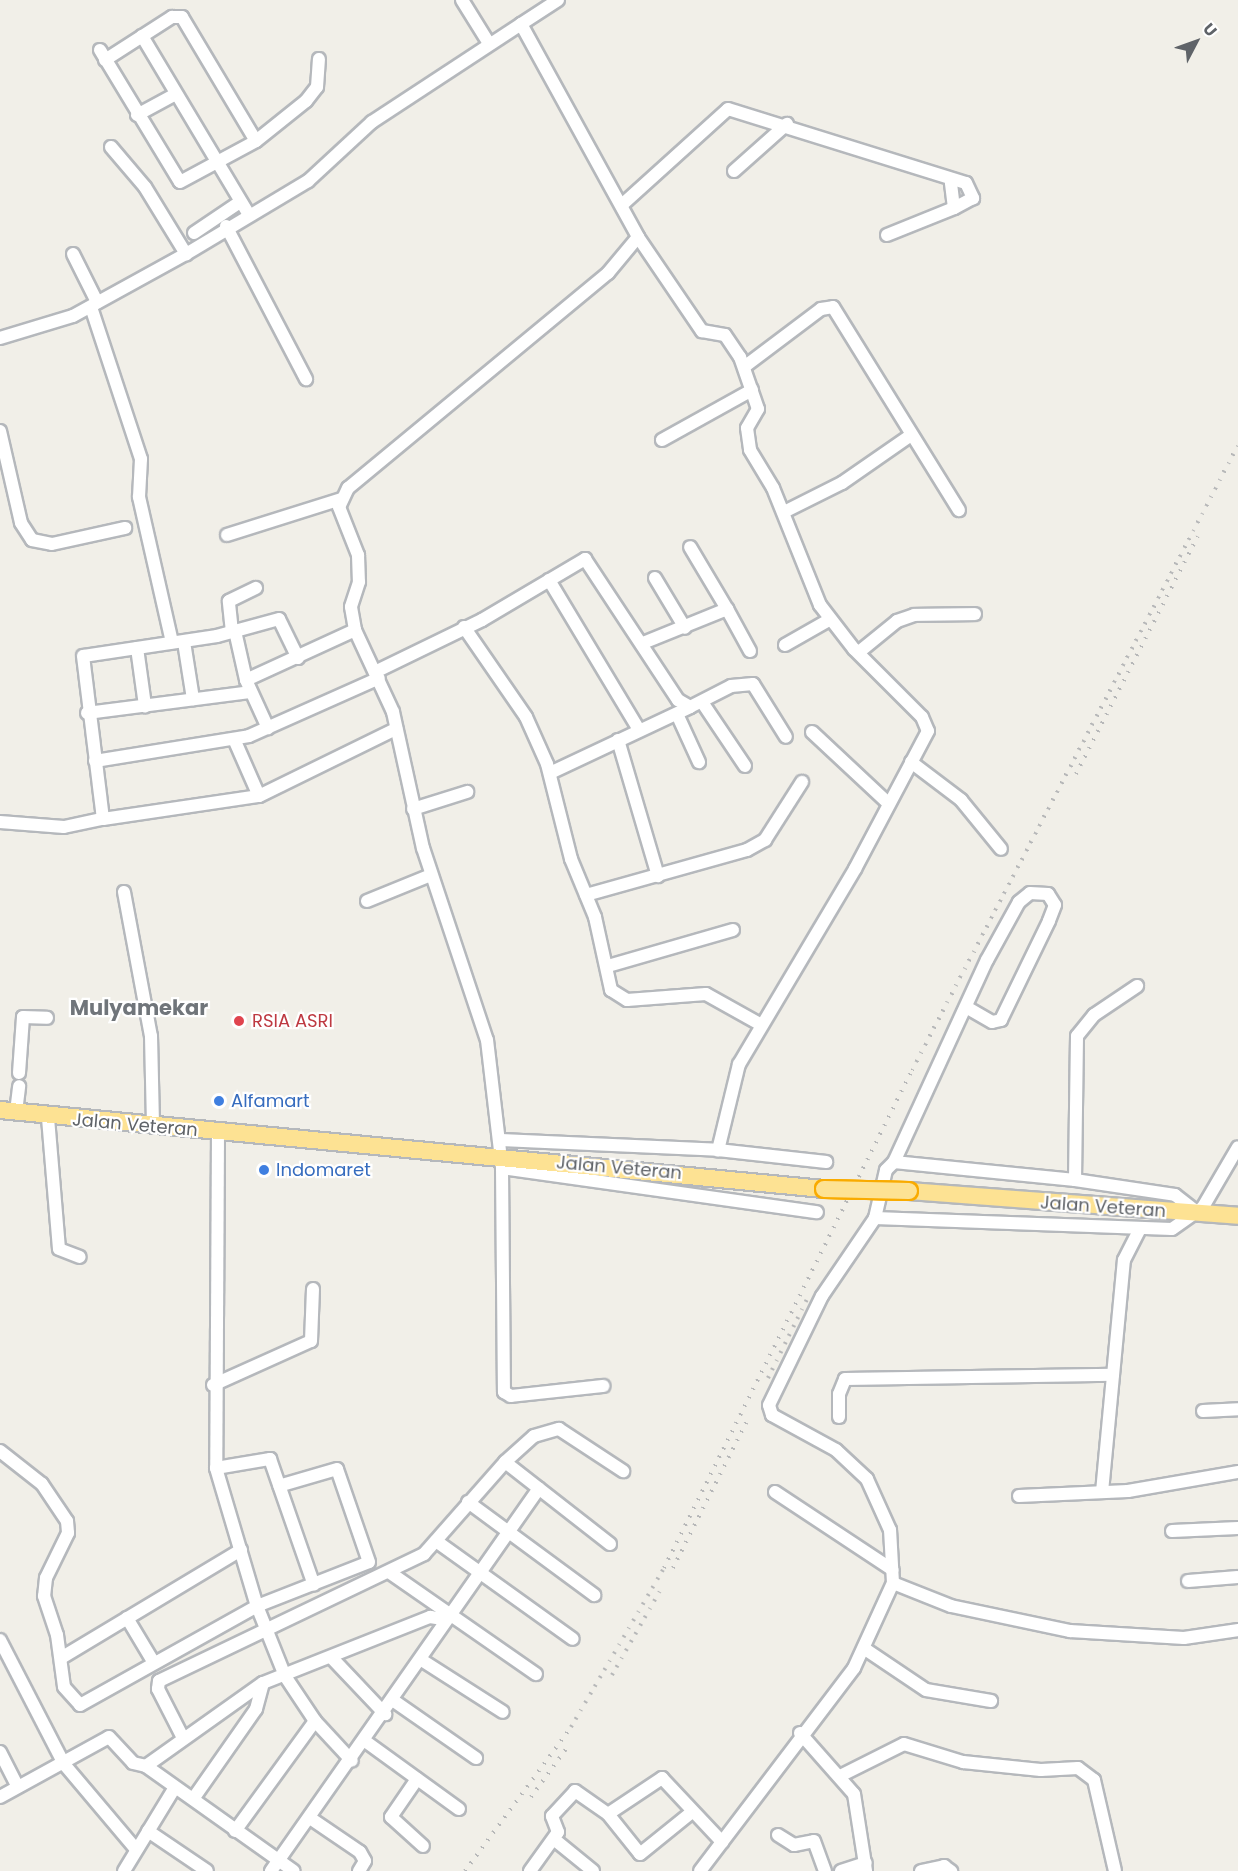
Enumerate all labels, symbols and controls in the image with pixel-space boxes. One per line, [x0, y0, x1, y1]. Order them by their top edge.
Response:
north arrow [1166, 12, 1226, 72]
text: U [1198, 18, 1222, 42]
district label: Mulyamekar [70, 995, 208, 1021]
place label: RSIA ASRI [252, 1010, 333, 1032]
marker: RSIA ASRI [230, 1012, 248, 1030]
place label: Alfamart [231, 1090, 310, 1112]
marker: Alfamart [212, 1094, 226, 1108]
street label: Jalan Veteran [71, 1109, 199, 1141]
street label: Jalan Veteran [555, 1152, 683, 1184]
place label: Indomaret [276, 1159, 371, 1181]
marker: Indomaret [257, 1163, 271, 1177]
street label: Jalan Veteran [1039, 1192, 1167, 1222]

